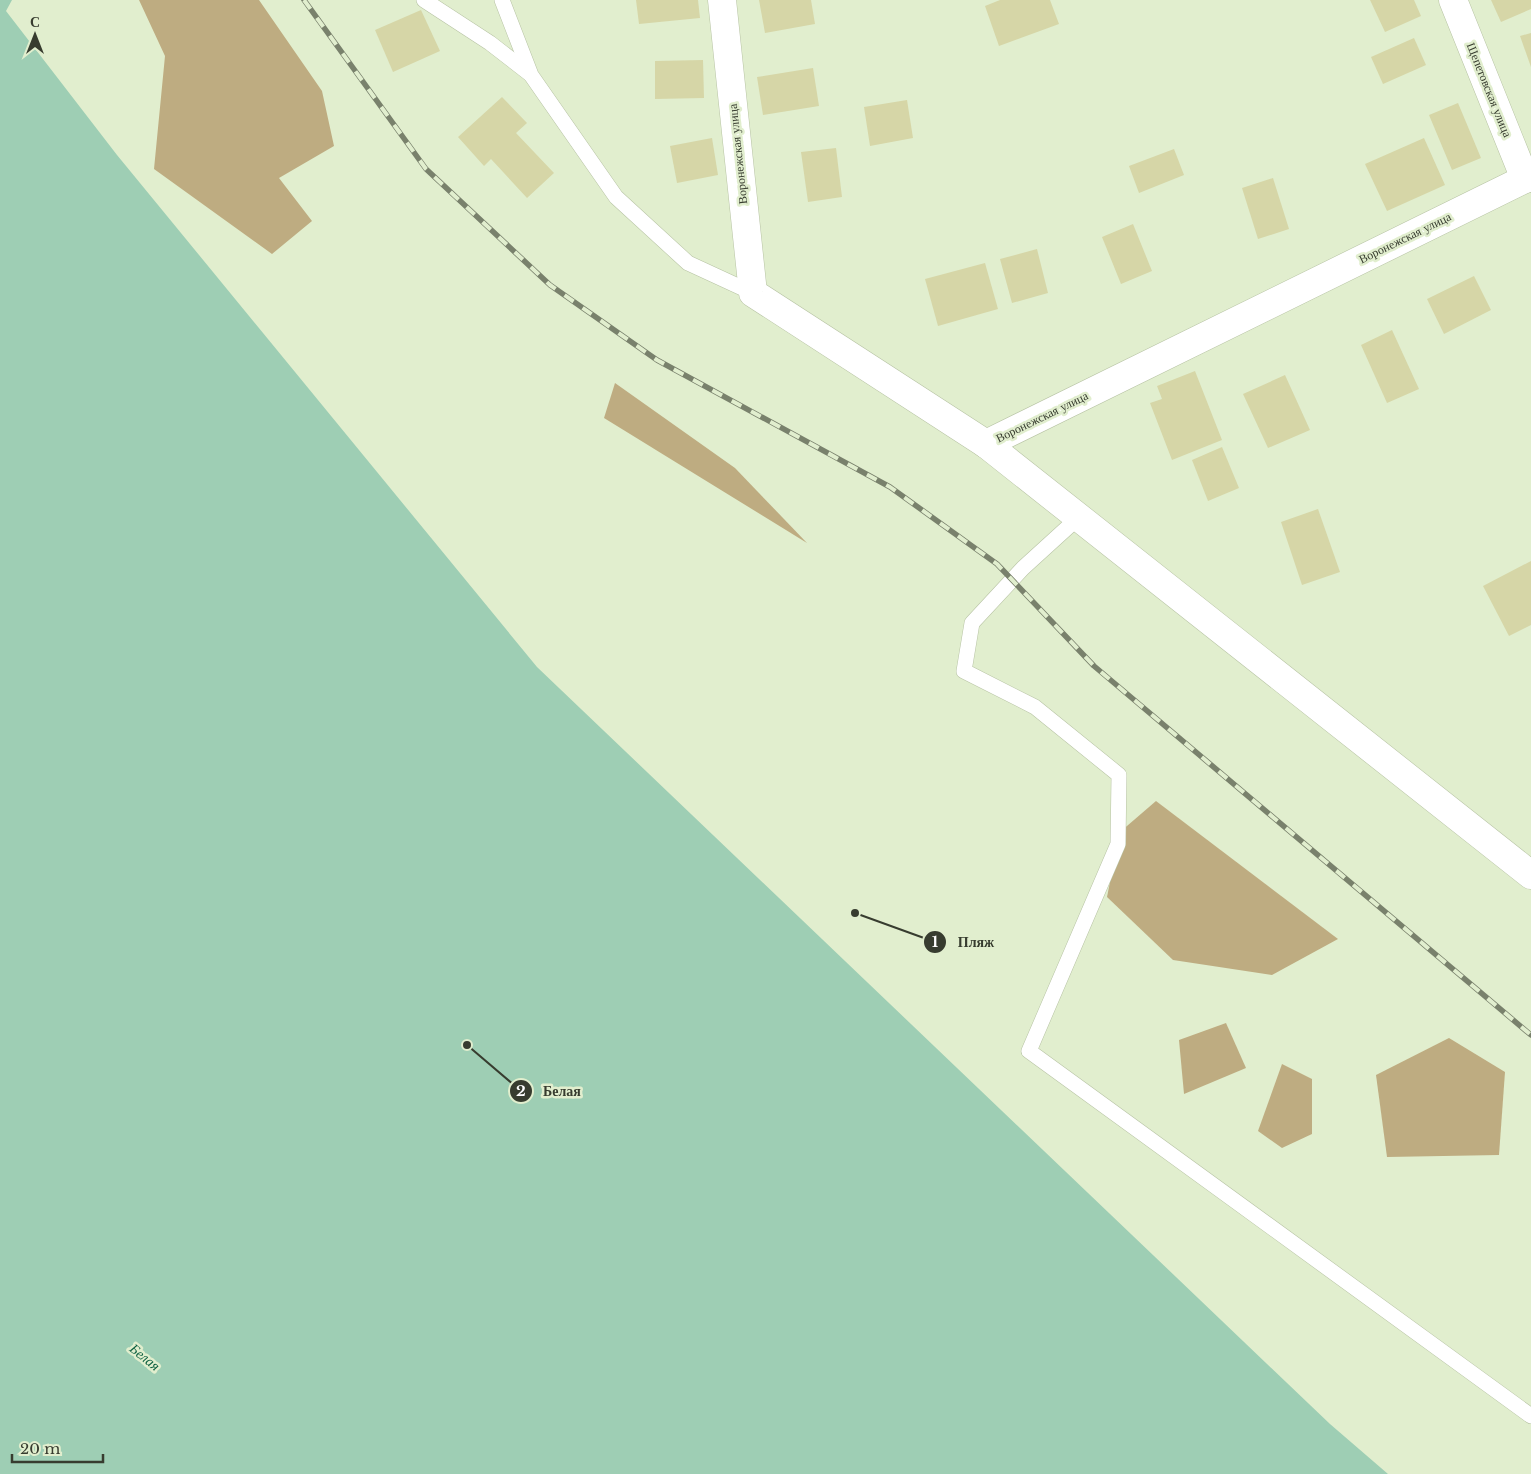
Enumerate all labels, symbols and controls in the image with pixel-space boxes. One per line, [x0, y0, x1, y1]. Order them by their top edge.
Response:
north arrow [10, 10, 60, 60]
text: С [30, 13, 40, 31]
street label: Щепетовская улица [1464, 40, 1516, 140]
street label: Воронежская улица [725, 103, 750, 205]
street label: Воронежская улица [1356, 208, 1454, 266]
street label: Воронежская улица [993, 387, 1091, 445]
callout: Пляж [923, 927, 1004, 956]
text: 1 [932, 932, 939, 951]
text: Пляж [958, 933, 995, 951]
callout: Белая [508, 1076, 591, 1105]
text: 2 [516, 1081, 526, 1100]
text: Белая [543, 1082, 581, 1100]
water label: Белая [125, 1339, 164, 1375]
scale bar [12, 1432, 104, 1464]
text: 20 m [20, 1439, 60, 1458]

